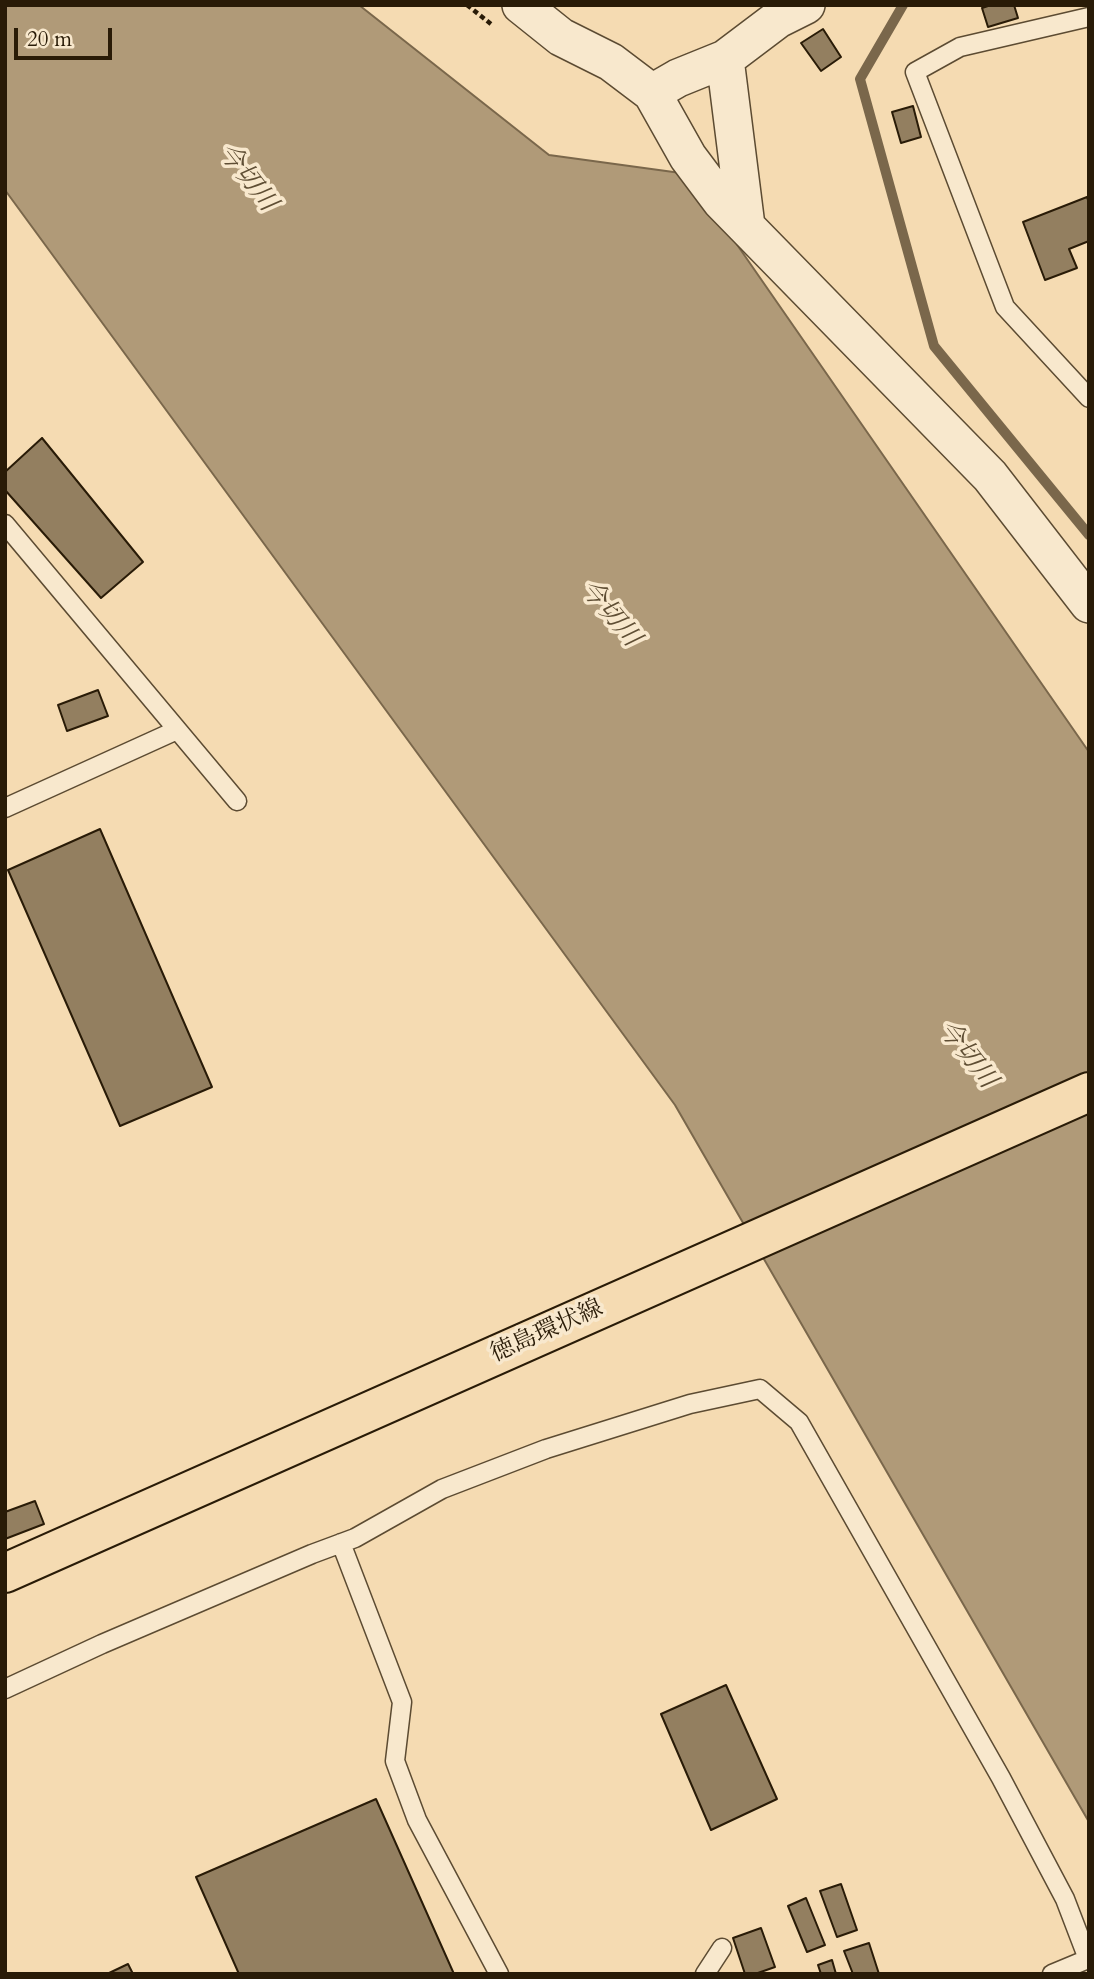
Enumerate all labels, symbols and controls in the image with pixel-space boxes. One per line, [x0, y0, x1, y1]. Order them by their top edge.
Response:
scale bar [18, 14, 116, 58]
text: 20 m [27, 25, 72, 54]
water label: 今切川 [210, 138, 282, 218]
water label: 今切川 [572, 574, 646, 654]
water label: 今切川 [930, 1015, 1002, 1095]
street label: 徳島環状線 [486, 1294, 608, 1370]

